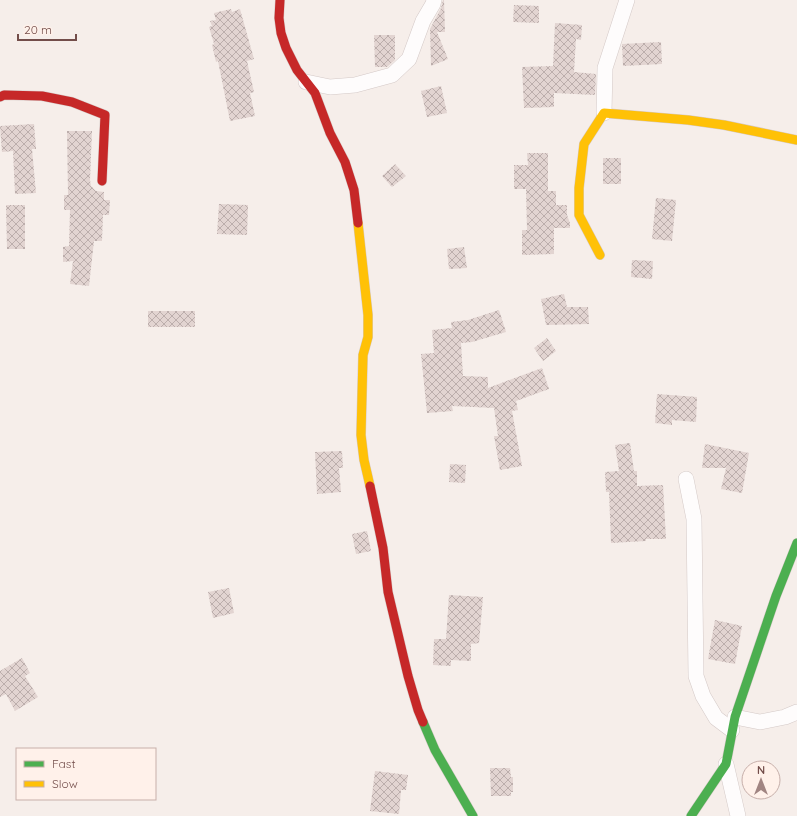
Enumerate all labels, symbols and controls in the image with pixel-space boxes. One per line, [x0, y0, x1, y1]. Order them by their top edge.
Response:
scale bar [18, 16, 76, 42]
text: 20 m [24, 22, 52, 37]
legend [16, 748, 156, 800]
text: Fast [52, 756, 76, 771]
north arrow [741, 760, 781, 800]
text: N [757, 763, 765, 777]
text: Slow [52, 776, 78, 791]

